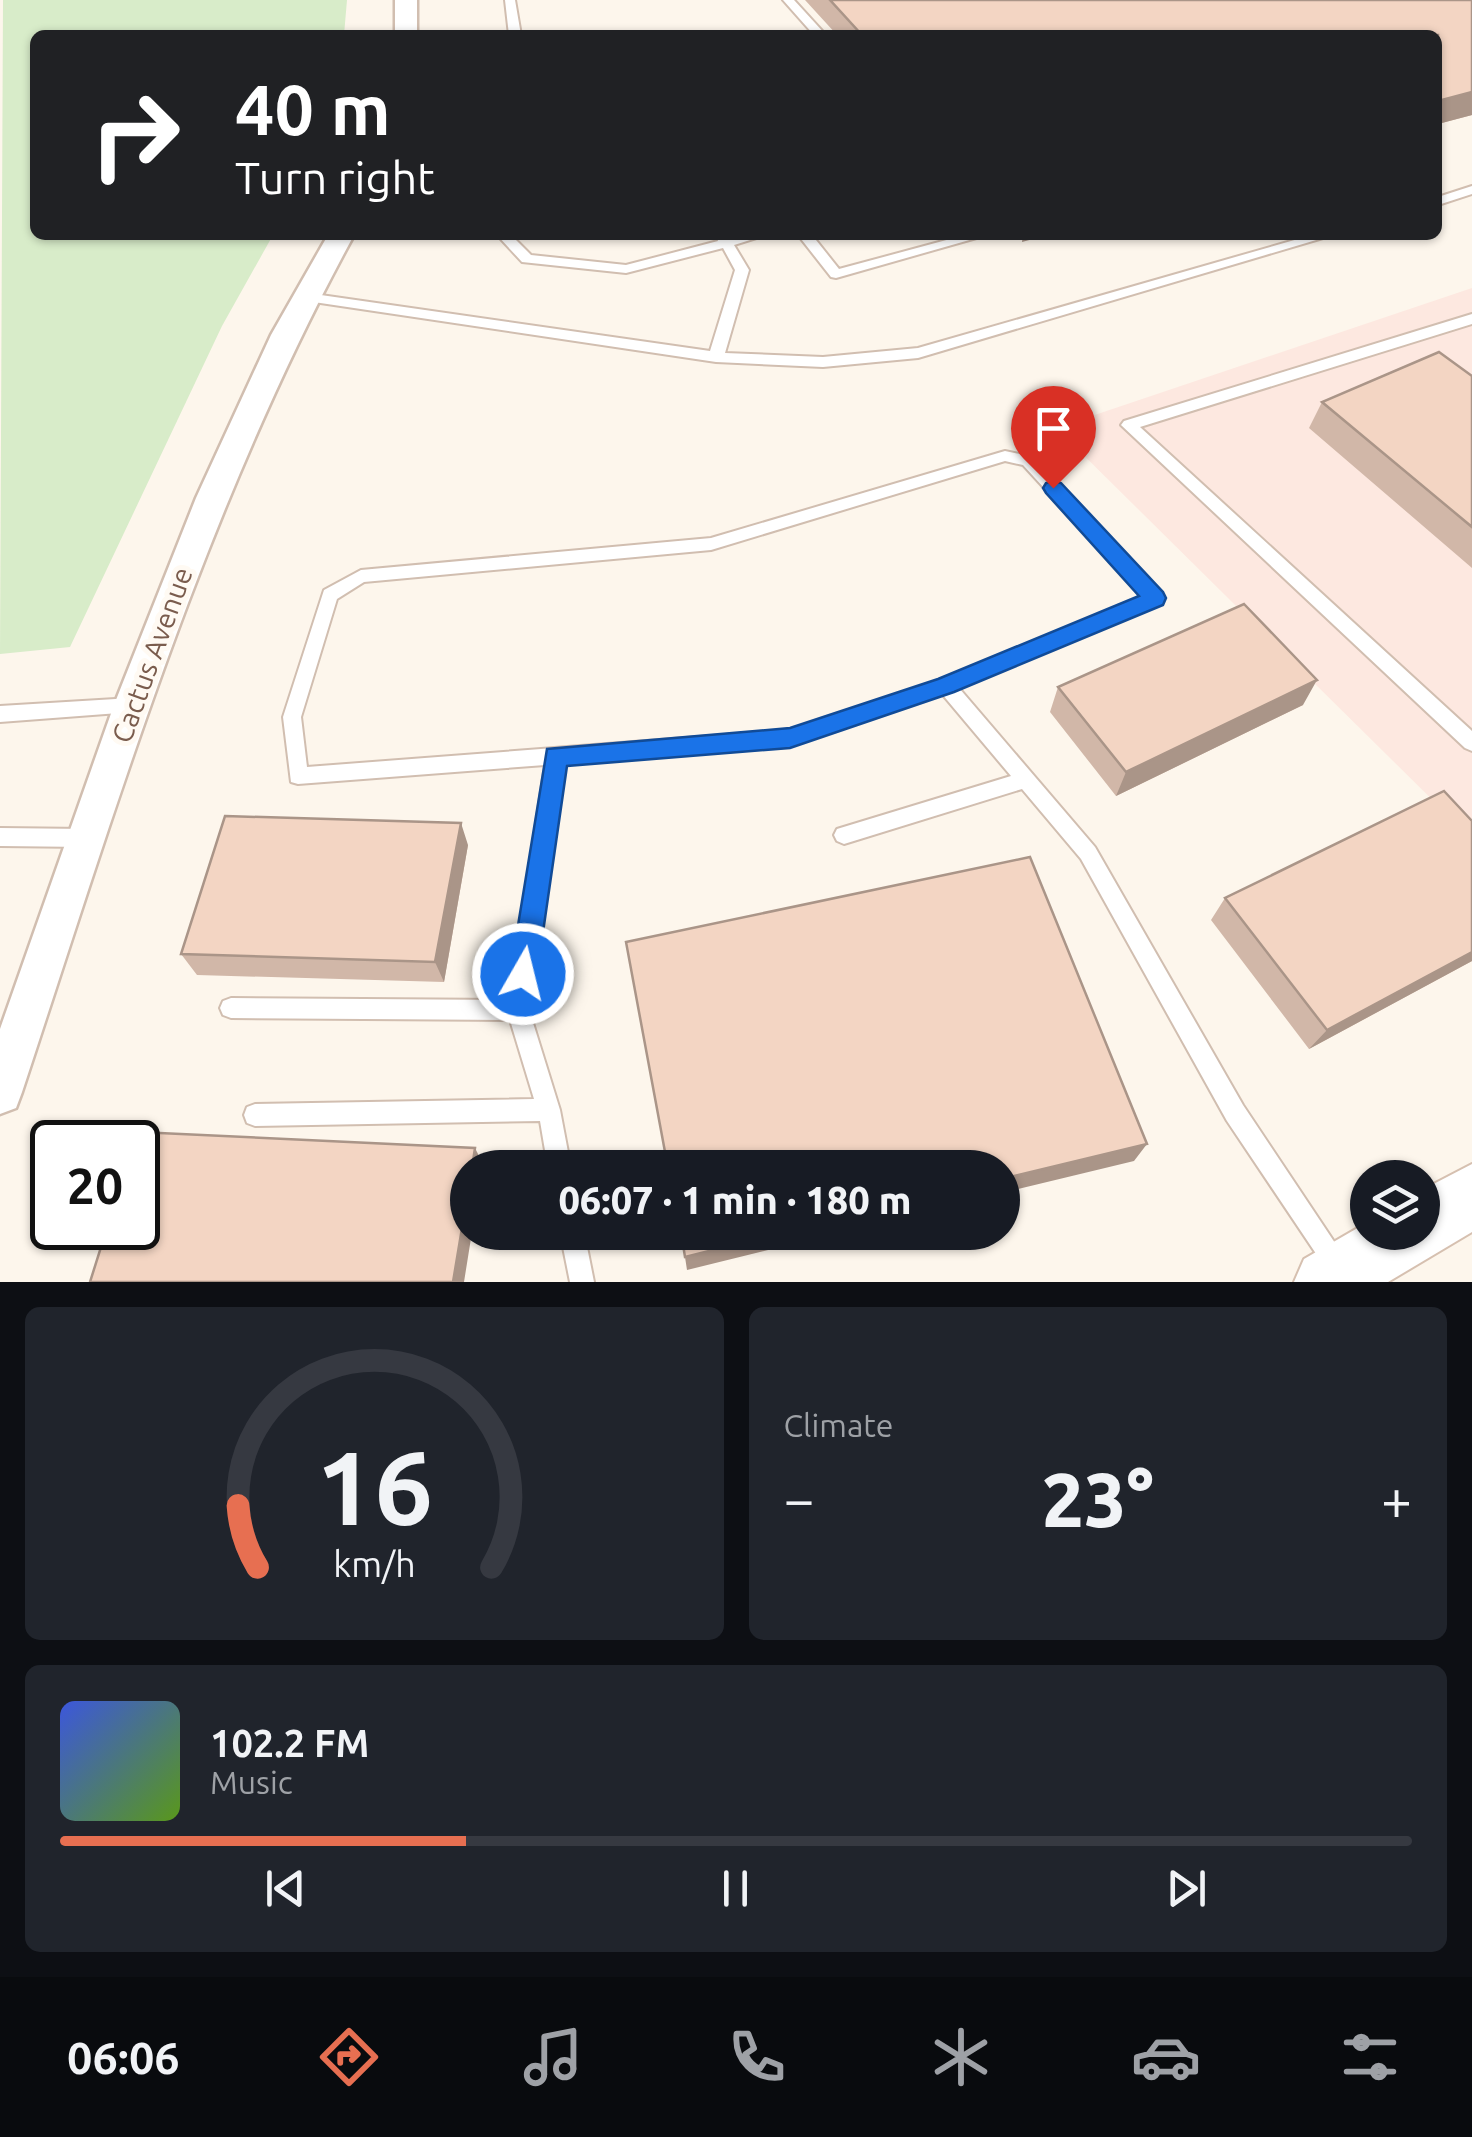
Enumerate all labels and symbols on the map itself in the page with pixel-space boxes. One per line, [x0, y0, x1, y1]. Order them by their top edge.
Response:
pin [1011, 386, 1096, 489]
street label: Cactus Avenue [105, 563, 198, 747]
position arrow [471, 922, 575, 1026]
speed limit sign: 20 [30, 1120, 160, 1250]

